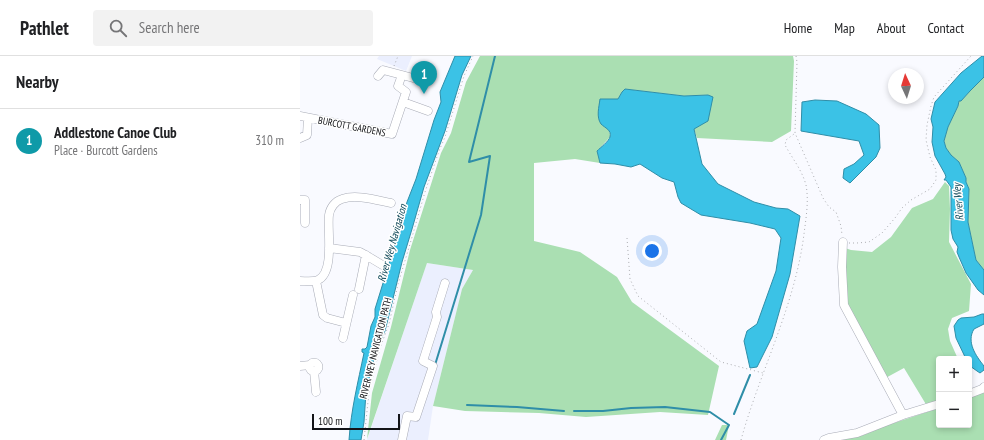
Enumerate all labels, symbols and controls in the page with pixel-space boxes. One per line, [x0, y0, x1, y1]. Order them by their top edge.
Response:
search box [93, 10, 373, 46]
text: Pathlet [20, 16, 69, 40]
icon: search [107, 17, 129, 39]
text: Search here [139, 18, 200, 37]
text: Home [784, 19, 812, 37]
text: Map [834, 19, 855, 37]
text: About [877, 19, 906, 37]
text: Contact [928, 19, 964, 37]
pin: 1 [411, 61, 437, 94]
north arrow [888, 68, 924, 104]
text: Nearby [16, 71, 59, 93]
street label: BURCOTT GARDENS [317, 114, 387, 139]
text: Addlestone Canoe Club [54, 123, 177, 142]
text: 1 [26, 132, 32, 149]
text: 310 m [255, 132, 284, 149]
text: Place · Burcott Gardens [54, 142, 158, 159]
water label: River Wey [949, 181, 967, 221]
water label: River Wey Navigation [374, 201, 410, 284]
your location [642, 241, 662, 261]
street label: RIVER WEY NAVIGATION PATH [357, 296, 394, 400]
map controls [936, 356, 972, 428]
button: + [936, 356, 972, 392]
button: − [936, 392, 972, 428]
scale bar [312, 412, 400, 431]
text: 100 m [318, 414, 342, 428]

